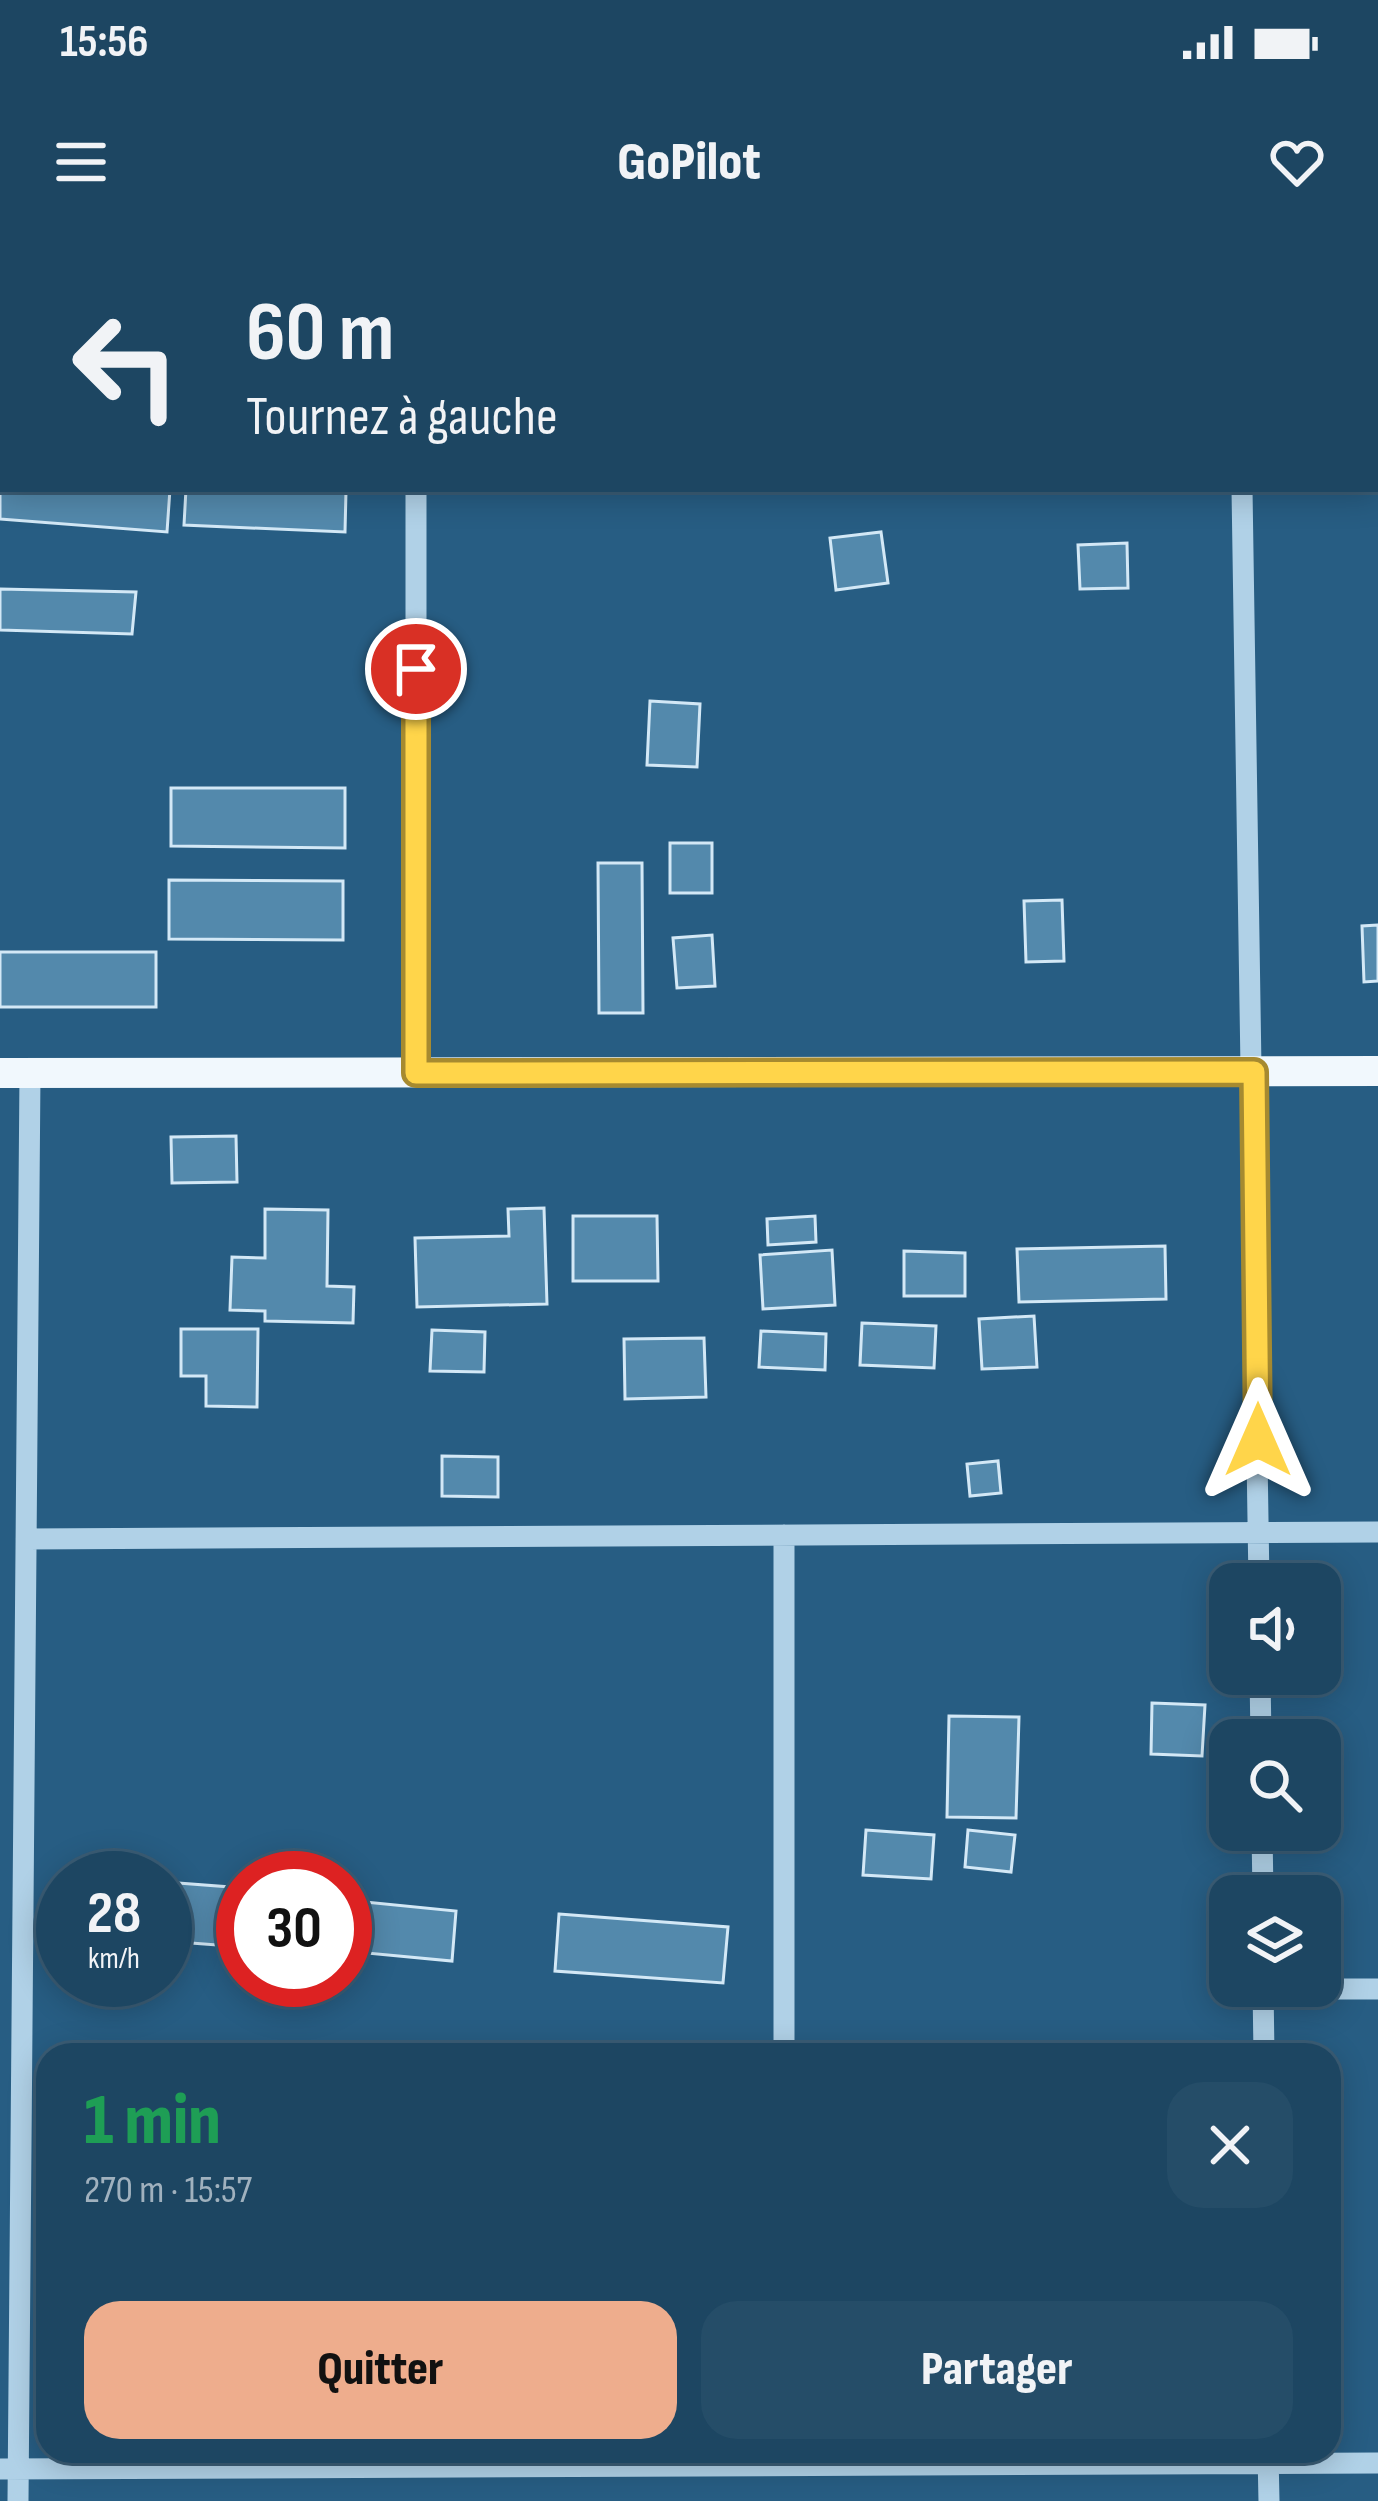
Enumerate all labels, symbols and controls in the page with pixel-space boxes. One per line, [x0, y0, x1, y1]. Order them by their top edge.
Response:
text: 15:56 [60, 15, 148, 70]
icon: menu [48, 129, 114, 195]
icon: heart [1264, 129, 1330, 195]
text: GoPilot [617, 130, 761, 195]
text: 60 m [246, 283, 394, 384]
icon: left [48, 288, 204, 444]
text: Tournez à gauche [246, 385, 558, 450]
pin [365, 618, 467, 720]
icon: arrive [383, 636, 449, 702]
position arrow [1195, 1377, 1321, 1503]
map controls [1209, 1563, 1341, 2007]
button: sound [1209, 1563, 1341, 1695]
button: search [1209, 1719, 1341, 1851]
speed limit sign: 30 [216, 1851, 372, 2007]
button: layers [1209, 1875, 1341, 2007]
text: 28 [87, 1878, 141, 1950]
text: km/h [88, 1941, 140, 1977]
text: 1 min [84, 2078, 221, 2165]
button: close [1167, 2082, 1293, 2208]
text: 270 m · 15:57 [84, 2167, 252, 2214]
button: Quitter [84, 2301, 677, 2439]
button: Partager [701, 2301, 1293, 2439]

